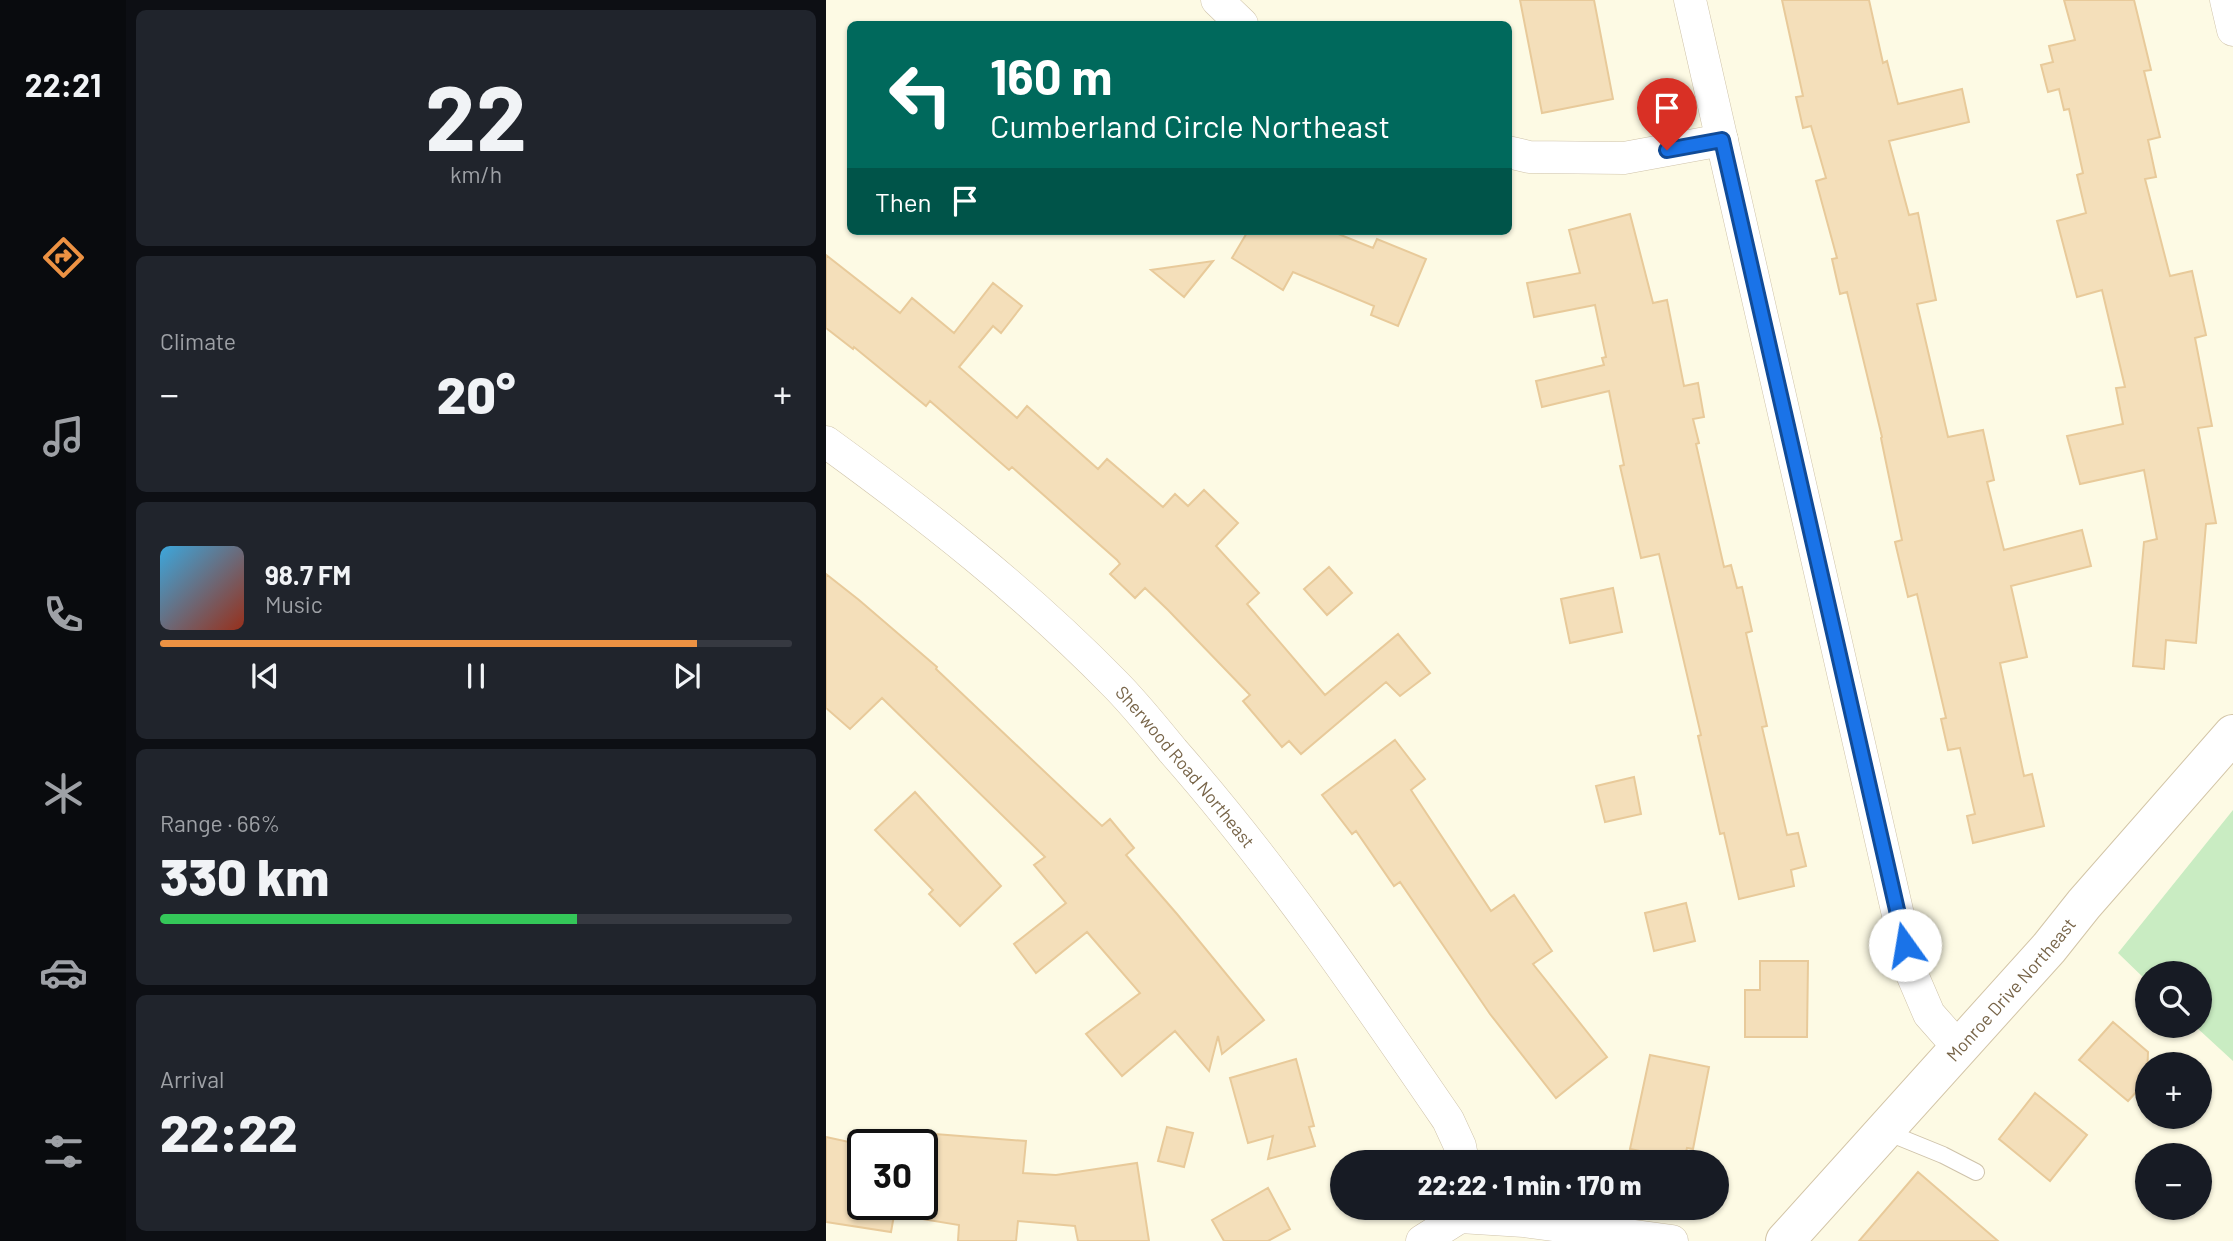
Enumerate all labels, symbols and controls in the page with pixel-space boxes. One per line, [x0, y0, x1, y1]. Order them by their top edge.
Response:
text: 160 m [990, 46, 1112, 105]
icon: left [875, 49, 966, 140]
text: 22 [425, 60, 527, 169]
text: 22:21 [25, 65, 101, 103]
pin [1637, 78, 1697, 150]
icon: arrive [1648, 89, 1686, 127]
text: Cumberland Circle Northeast [990, 106, 1390, 144]
text: km/h [450, 160, 502, 188]
icon: arrive [946, 182, 984, 220]
text: Then [875, 186, 932, 217]
icon: directions [39, 233, 88, 282]
text: Climate [160, 327, 236, 355]
text: 20° [437, 362, 515, 424]
text: − [160, 370, 179, 416]
text: + [773, 370, 792, 416]
icon: music [39, 412, 88, 461]
text: 98.7 FM [265, 559, 351, 590]
icon: phone [39, 590, 88, 639]
text: Music [265, 590, 323, 618]
icon: previous [246, 657, 284, 695]
icon: pause [457, 657, 495, 695]
icon: next [668, 657, 706, 695]
street label: Sherwood Road Northeast [1111, 681, 1260, 852]
icon: climate [39, 769, 88, 818]
text: Range · 66% [160, 809, 280, 837]
text: 330 km [160, 844, 329, 906]
position arrow [1868, 908, 1942, 982]
street label: Monroe Drive Northeast [1941, 913, 2080, 1066]
icon: car [39, 948, 88, 997]
map controls [2135, 961, 2212, 1220]
button: search [2135, 961, 2212, 1038]
button: + [2135, 1052, 2212, 1129]
text: Arrival [160, 1065, 224, 1093]
text: 22:22 [160, 1100, 298, 1162]
icon: filters [39, 1127, 88, 1176]
speed limit sign: 30 [847, 1129, 938, 1220]
button: − [2135, 1143, 2212, 1220]
text: 22:22 · 1 min · 170 m [1418, 1169, 1641, 1200]

